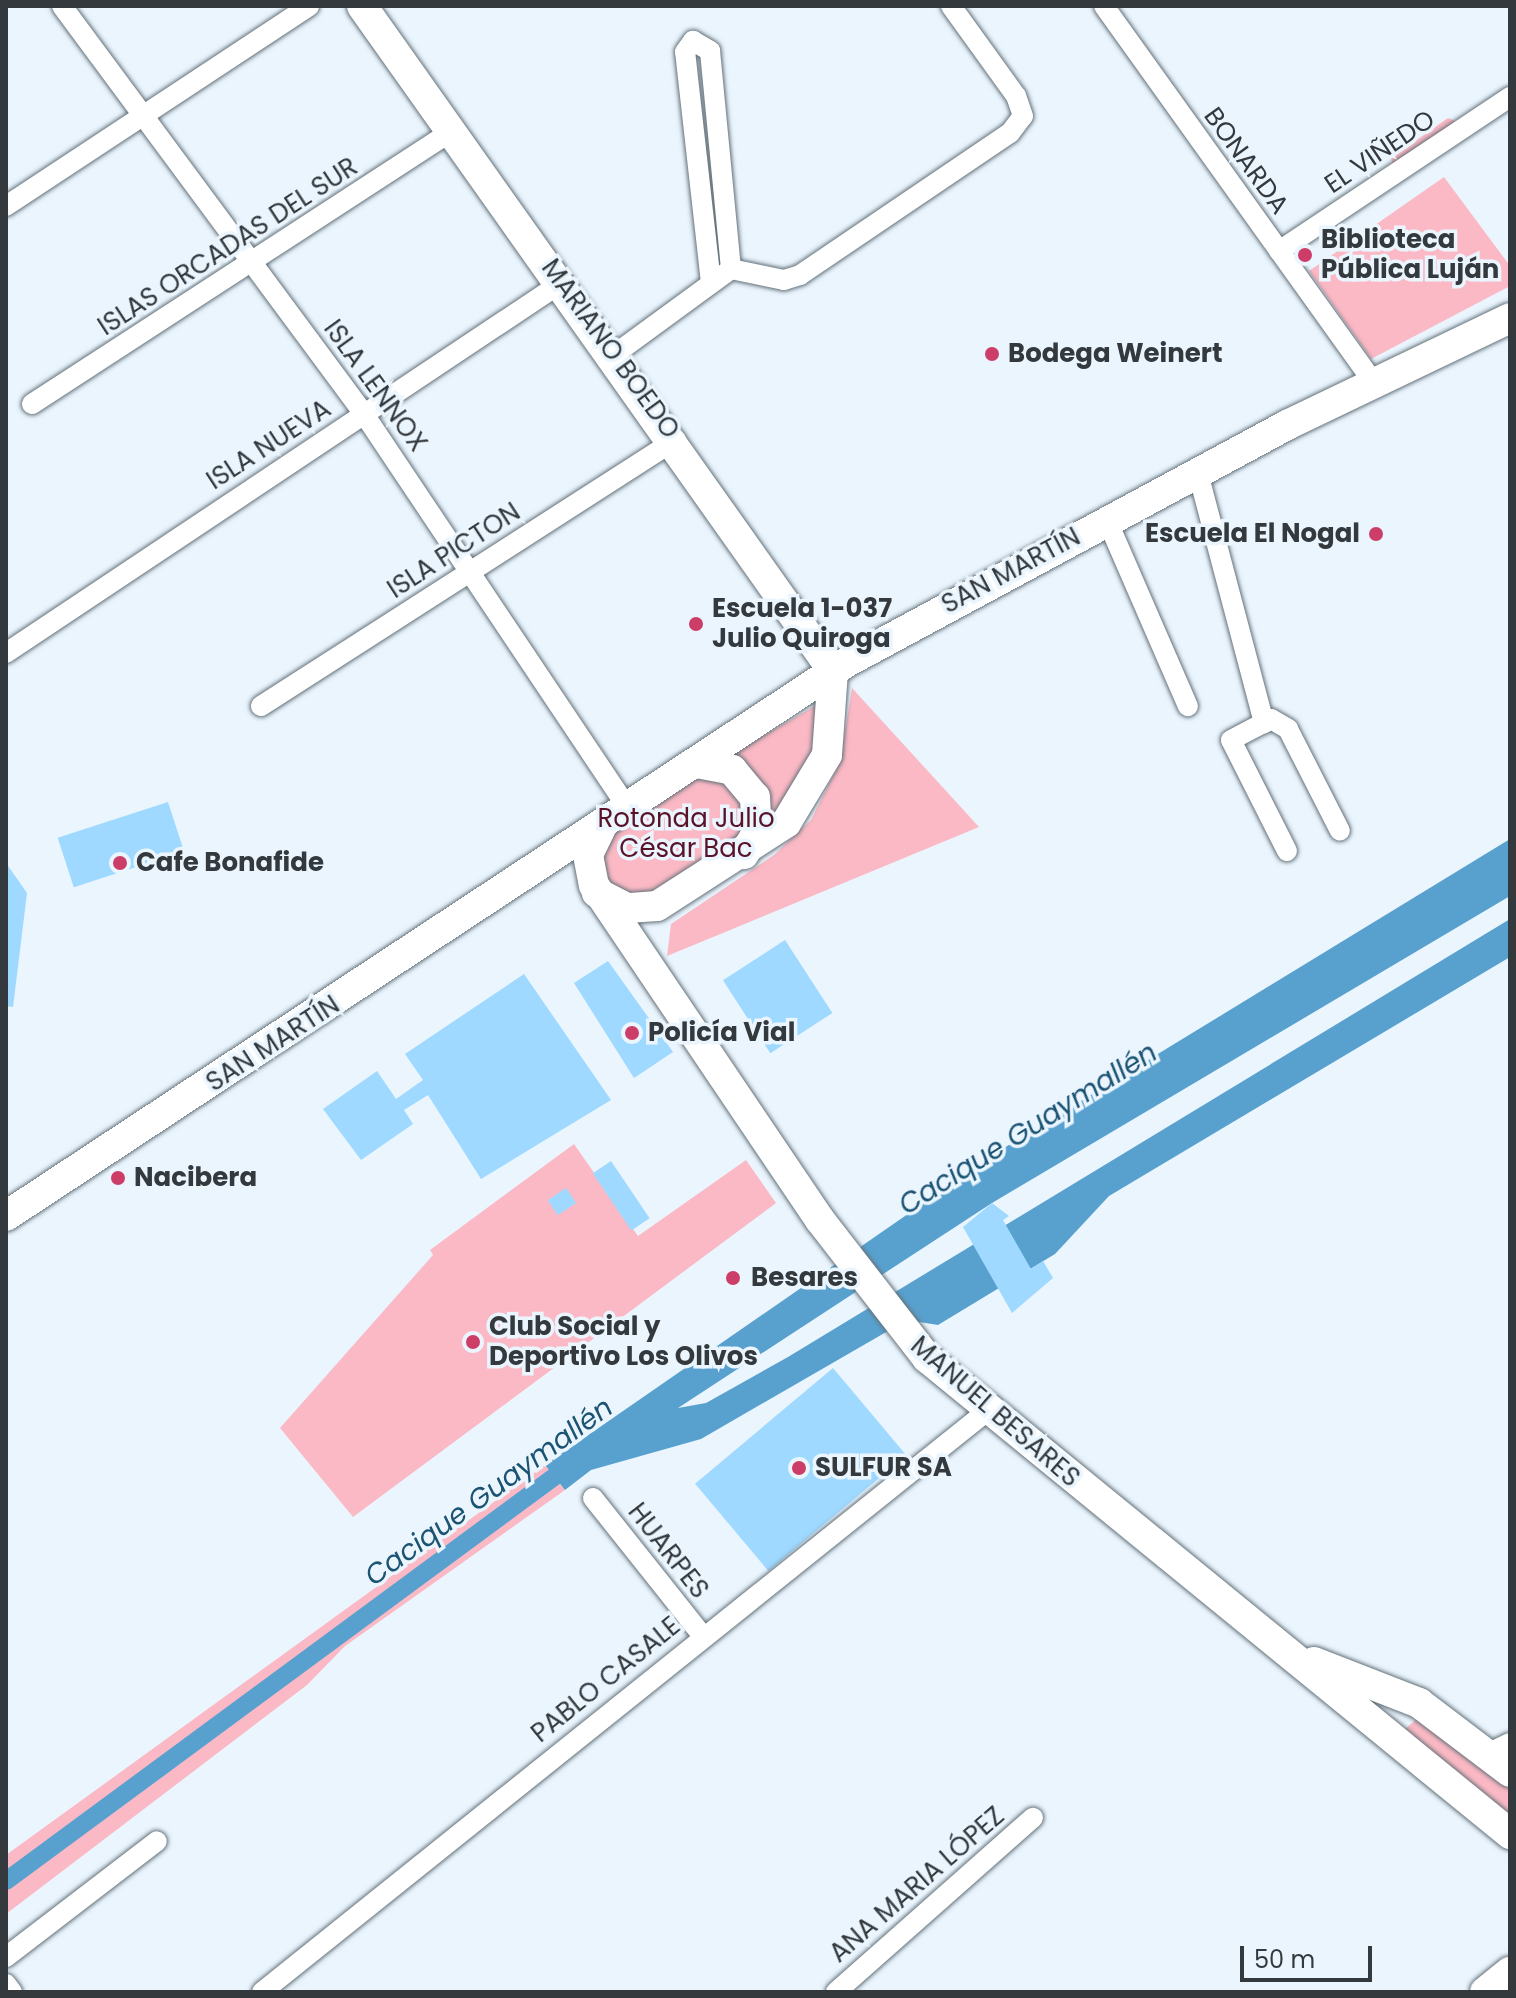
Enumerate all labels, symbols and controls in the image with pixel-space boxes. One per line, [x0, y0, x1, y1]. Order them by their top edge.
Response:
street label: BONARDA [1197, 102, 1295, 220]
street label: EL VIÑEDO [1319, 104, 1441, 200]
street label: ISLAS ORCADAS DEL SUR [92, 151, 364, 343]
place label: Biblioteca Pública Luján [1321, 224, 1499, 286]
marker: Biblioteca Pública Luján [1296, 246, 1314, 264]
street label: MARIANO BOEDO [535, 253, 685, 445]
street label: ISLA LENNOX [317, 314, 433, 458]
place label: Bodega Weinert [1008, 338, 1222, 370]
marker: Bodega Weinert [983, 345, 1001, 363]
street label: ISLA NUEVA [201, 393, 337, 497]
street label: ISLA PICTON [382, 497, 526, 605]
place label: Escuela El Nogal [1145, 518, 1360, 550]
street label: SAN MARTÍN [936, 521, 1086, 621]
marker: Escuela El Nogal [1367, 525, 1385, 543]
place label: Escuela 1-037 Julio Quiroga [712, 593, 892, 654]
marker: Escuela 1-037 Julio Quiroga [687, 615, 705, 633]
park label: Rotonda Julio César Bac [597, 803, 775, 864]
place label: Cafe Bonafide [136, 847, 324, 879]
marker: Cafe Bonafide [111, 854, 129, 872]
street label: SAN MARTÍN [201, 989, 345, 1099]
place label: Policía Vial [648, 1017, 795, 1049]
marker: Policía Vial [623, 1024, 641, 1042]
water label: Cacique Guaymallén [893, 1036, 1163, 1222]
place label: Nacibera [134, 1162, 257, 1194]
marker: Nacibera [109, 1169, 127, 1187]
place label: Besares [751, 1262, 858, 1294]
marker: Besares [722, 1267, 744, 1289]
place label: Club Social y Deportivo Los Olivos [489, 1311, 758, 1372]
street label: MANUEL BESARES [904, 1330, 1086, 1494]
marker: Club Social y Deportivo Los Olivos [464, 1333, 482, 1351]
water label: Cacique Guaymallén [359, 1391, 619, 1593]
place label: SULFUR SA [815, 1452, 952, 1484]
marker: SULFUR SA [790, 1459, 808, 1477]
street label: HUARPES [621, 1497, 715, 1605]
street label: PABLO CASALE [525, 1611, 687, 1749]
street label: ANA MARIA LÓPEZ [823, 1801, 1011, 1969]
scale bar [1244, 1930, 1376, 1980]
text: 50 m [1254, 1943, 1315, 1976]

